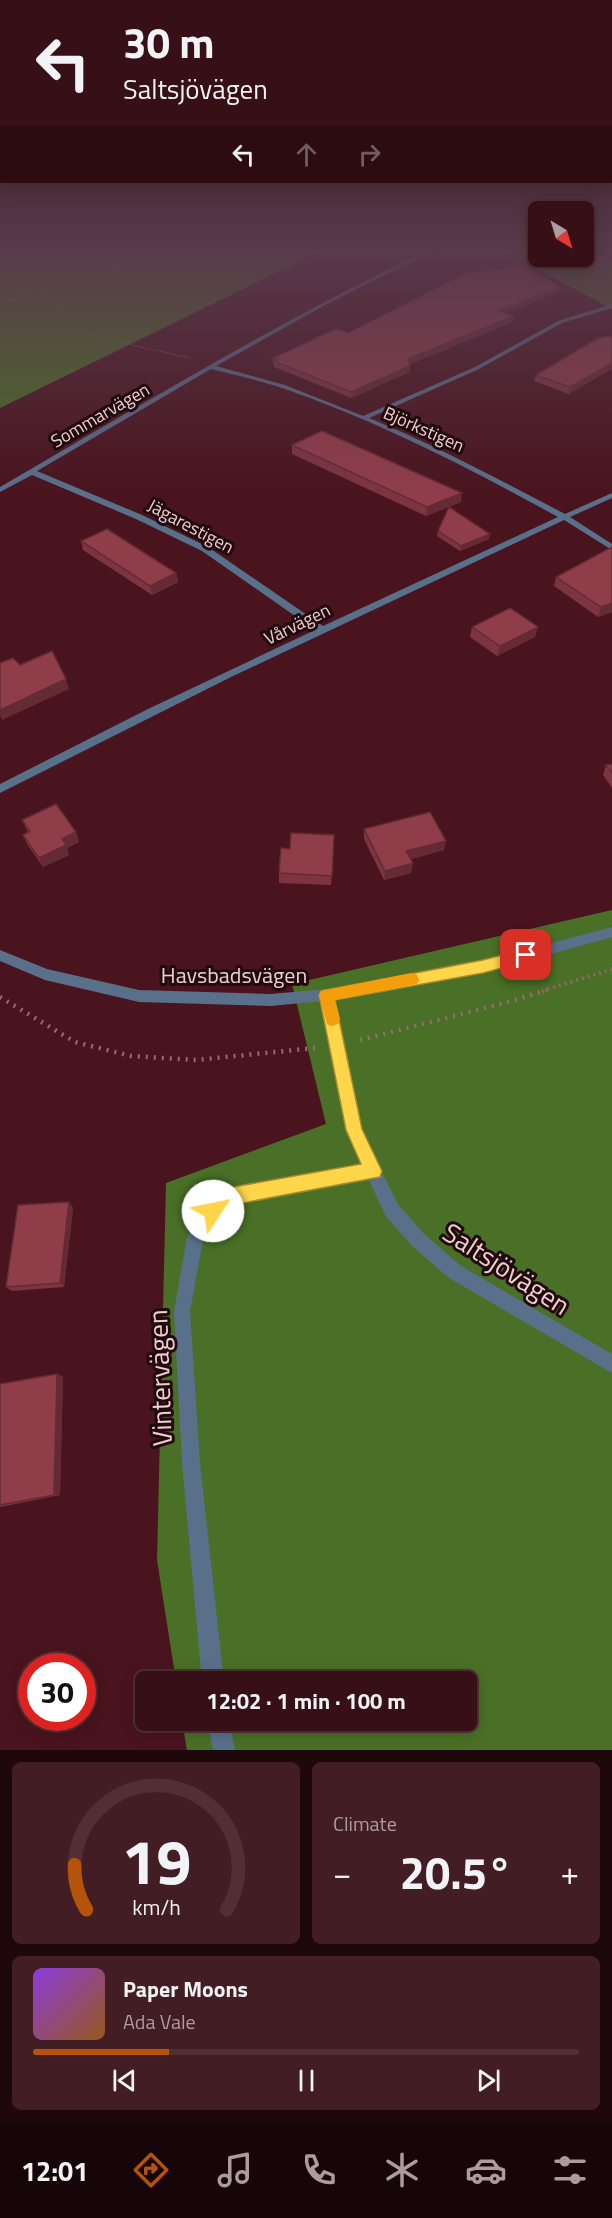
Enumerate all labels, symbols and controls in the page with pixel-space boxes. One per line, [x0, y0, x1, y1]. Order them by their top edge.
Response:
text: 30 m [123, 10, 215, 74]
icon: left [24, 24, 102, 102]
text: Saltsjövägen [123, 68, 268, 109]
icon: left [227, 138, 260, 171]
icon: ahead [290, 138, 323, 171]
icon: right [353, 138, 386, 171]
north arrow [528, 201, 594, 267]
map controls [528, 201, 594, 267]
street label: Sommarvägen [46, 376, 154, 454]
street label: Björkstigen [379, 399, 469, 459]
street label: Jägarestigen [143, 492, 239, 560]
street label: Vårvägen [259, 596, 335, 652]
pin [500, 929, 551, 980]
icon: arrive [509, 938, 542, 971]
street label: Havsbadsvägen [161, 958, 307, 992]
position arrow [181, 1179, 245, 1243]
street label: Saltsjövägen [435, 1211, 579, 1325]
street label: Vintervägen [136, 1309, 182, 1447]
speed limit sign: 30 [18, 1653, 96, 1731]
text: 12:02 · 1 min · 100 m [206, 1684, 406, 1718]
text: Climate [333, 1808, 397, 1839]
text: 19 [121, 1813, 191, 1908]
text: 20.5° [400, 1838, 512, 1906]
text: − [333, 1848, 351, 1898]
text: + [561, 1848, 579, 1898]
text: km/h [132, 1891, 180, 1923]
text: Paper Moons [123, 1972, 248, 2006]
text: Ada Vale [123, 2006, 196, 2037]
icon: previous [108, 2064, 141, 2097]
icon: pause [290, 2064, 323, 2097]
icon: next [472, 2064, 505, 2097]
icon: directions [130, 2149, 172, 2191]
icon: music [214, 2149, 256, 2191]
icon: phone [298, 2149, 340, 2191]
icon: climate [381, 2149, 423, 2191]
icon: car [465, 2149, 507, 2191]
icon: filters [549, 2149, 591, 2191]
text: 12:01 [21, 2150, 88, 2191]

